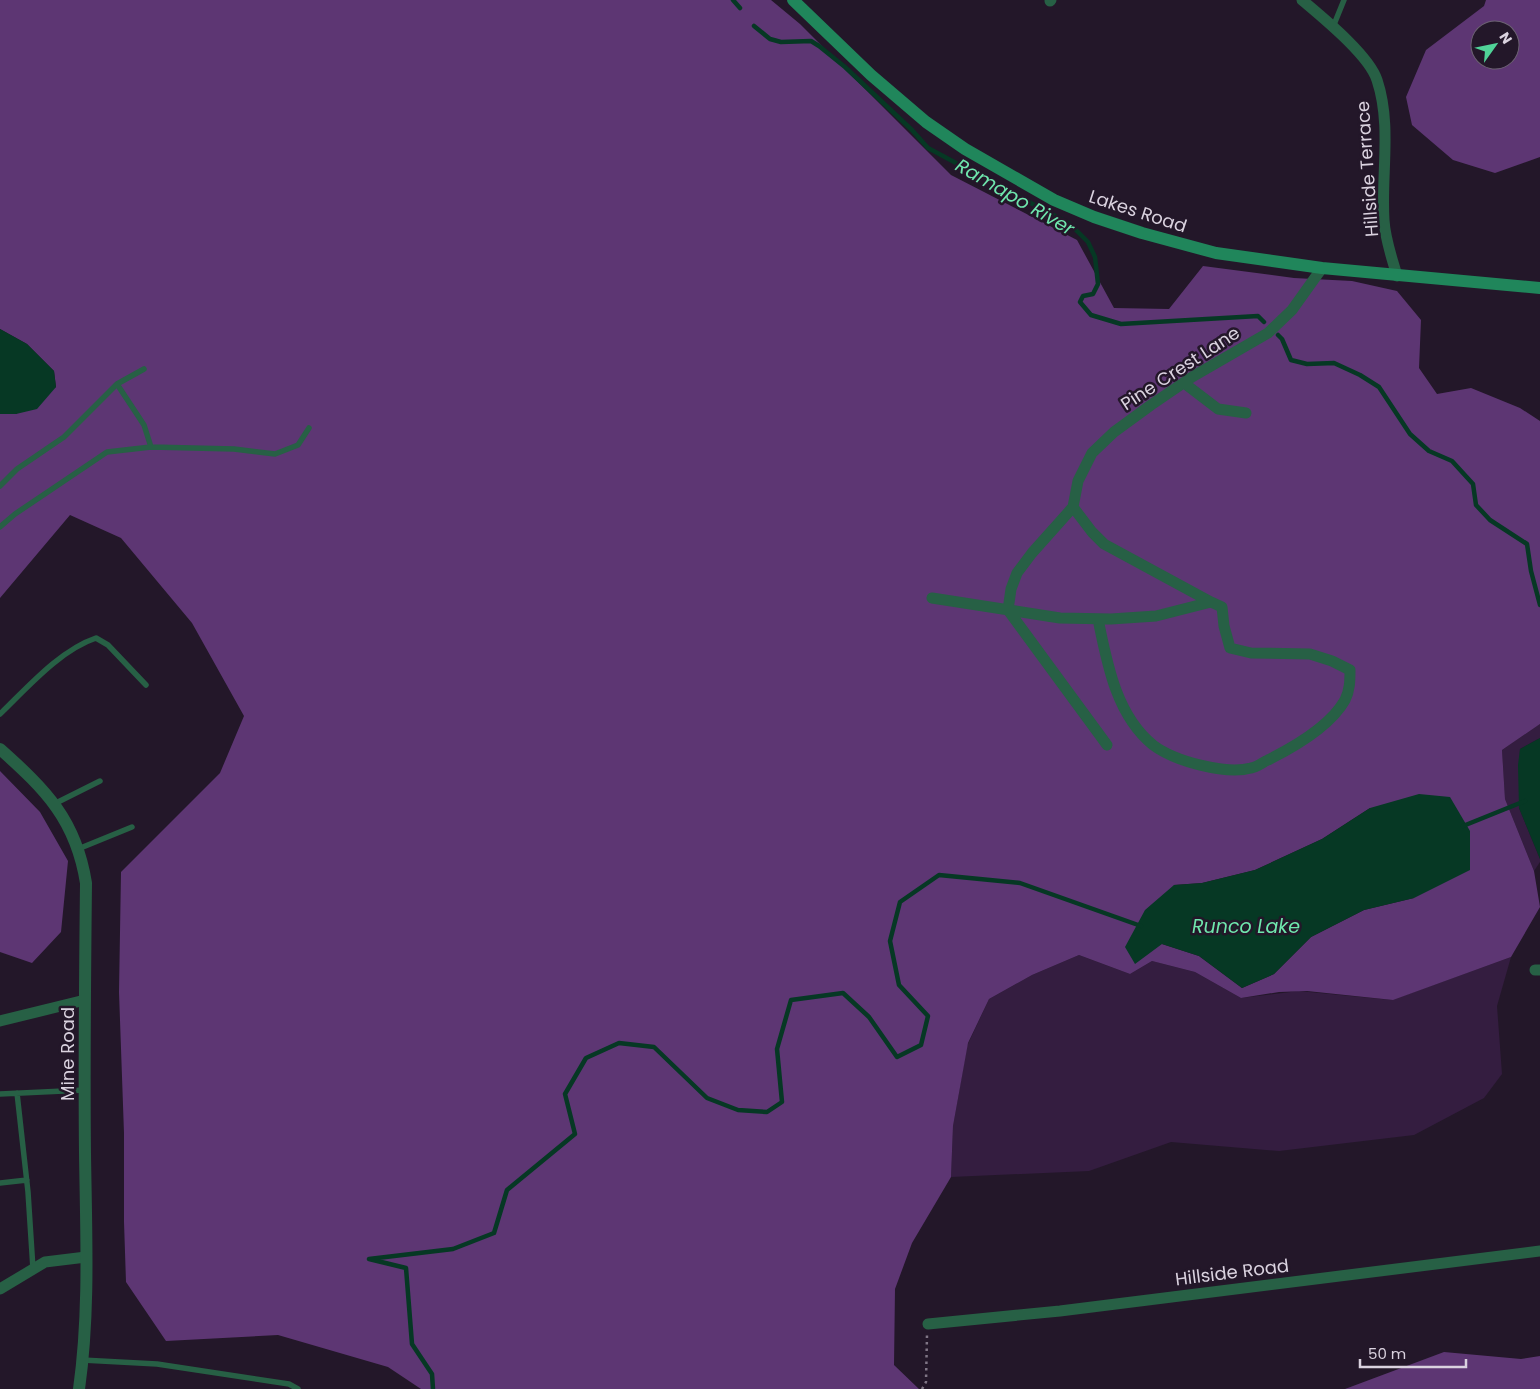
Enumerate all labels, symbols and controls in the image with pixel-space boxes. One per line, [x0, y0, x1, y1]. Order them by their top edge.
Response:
north arrow [1470, 20, 1520, 70]
text: N [1495, 28, 1517, 48]
street label: Hillside Terrace [1350, 100, 1384, 238]
water label: Ramapo River [951, 152, 1080, 242]
street label: Lakes Road [1086, 183, 1190, 239]
street label: Pine Crest Lane [1116, 320, 1244, 416]
water label: Runco Lake [1192, 913, 1300, 940]
street label: Mine Road [55, 1007, 80, 1101]
street label: Hillside Road [1174, 1253, 1290, 1291]
scale bar [1360, 1336, 1466, 1368]
text: 50 m [1368, 1343, 1406, 1364]

